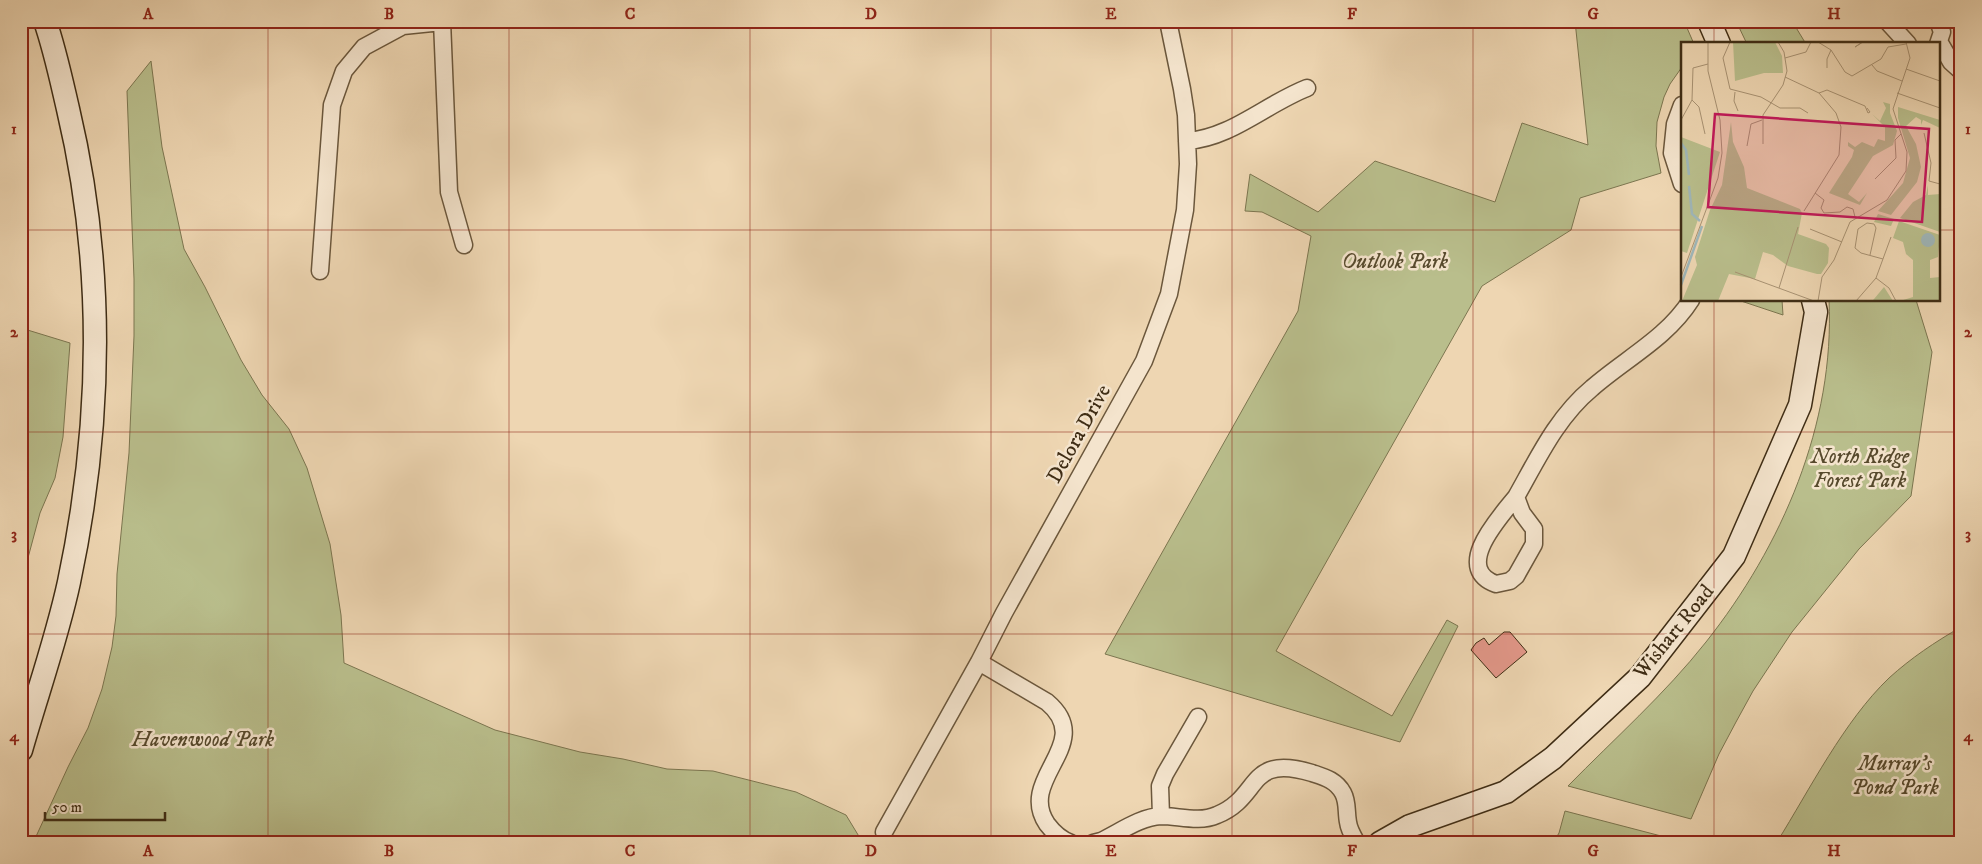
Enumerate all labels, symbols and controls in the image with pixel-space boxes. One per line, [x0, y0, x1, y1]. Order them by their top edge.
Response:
text: A [142, 4, 154, 24]
text: B [384, 4, 394, 24]
text: C [625, 4, 635, 24]
text: D [865, 4, 877, 24]
text: E [1105, 4, 1117, 24]
text: F [1347, 4, 1357, 24]
text: G [1587, 4, 1599, 24]
text: H [1827, 4, 1841, 24]
inset map [1681, 42, 1940, 301]
text: 1 [11, 119, 17, 139]
text: 1 [1965, 119, 1971, 139]
park label: Outlook Park [1342, 249, 1448, 275]
text: 2 [10, 322, 19, 342]
text: 2 [1964, 322, 1973, 342]
street label: Delora Drive [1041, 380, 1117, 488]
park label: North Ridge Forest Park [1810, 444, 1910, 494]
text: 3 [11, 524, 17, 544]
text: 3 [1965, 524, 1971, 544]
street label: Wishart Road [1627, 579, 1720, 685]
text: 4 [8, 726, 19, 746]
text: 4 [1962, 726, 1973, 746]
park label: Havenwood Park [131, 727, 274, 753]
park label: Murray's Pond Park [1851, 751, 1939, 801]
scale bar [45, 789, 165, 821]
text: 50 m [52, 798, 82, 817]
text: A [142, 841, 154, 861]
text: B [384, 841, 394, 861]
text: C [625, 841, 635, 861]
text: D [865, 841, 877, 861]
text: E [1105, 841, 1117, 861]
text: F [1347, 841, 1357, 861]
text: G [1587, 841, 1599, 861]
text: H [1827, 841, 1841, 861]

